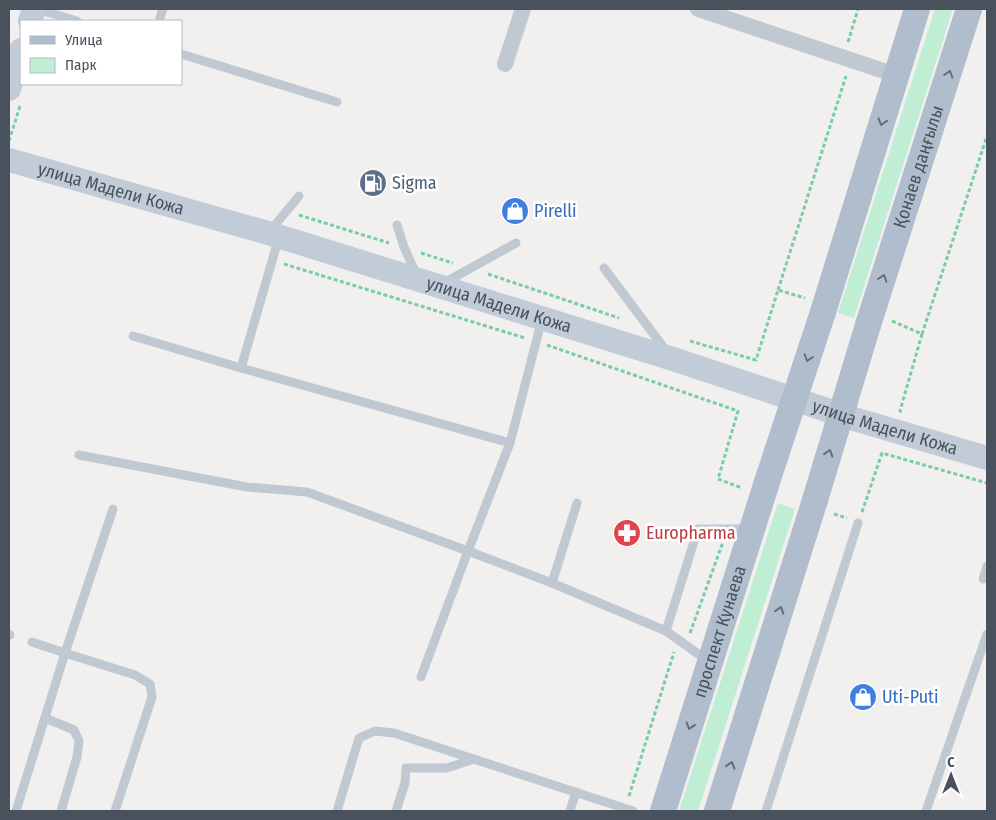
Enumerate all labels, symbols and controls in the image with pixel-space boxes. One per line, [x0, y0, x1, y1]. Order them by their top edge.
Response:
legend [20, 20, 182, 85]
text: Улица [64, 31, 103, 49]
text: Парк [65, 56, 96, 74]
one-way arrow [943, 70, 953, 78]
street label: Қонаев даңғылы [889, 103, 948, 231]
one-way arrow [878, 117, 888, 126]
street label: улица Мадели Кожа [36, 158, 187, 220]
fuel station icon: Sigma [358, 168, 388, 198]
place label: Sigma [392, 172, 437, 194]
shop icon: Pirelli [500, 196, 530, 226]
place label: Pirelli [534, 200, 577, 222]
street label: улица Мадели Кожа [424, 272, 574, 338]
one-way arrow [877, 275, 887, 283]
one-way arrow [803, 353, 813, 362]
street label: улица Мадели Кожа [809, 395, 960, 460]
one-way arrow [823, 450, 833, 458]
pharmacy icon: Europharma [612, 518, 642, 548]
place label: Europharma [646, 522, 736, 544]
street label: проспект Кунаева [688, 563, 751, 701]
one-way arrow [774, 606, 784, 614]
shop icon: Uti-Puti [848, 682, 878, 712]
place label: Uti-Puti [882, 686, 938, 708]
one-way arrow [686, 721, 696, 729]
north arrow [926, 750, 976, 800]
text: С [947, 754, 955, 771]
one-way arrow [726, 761, 736, 769]

